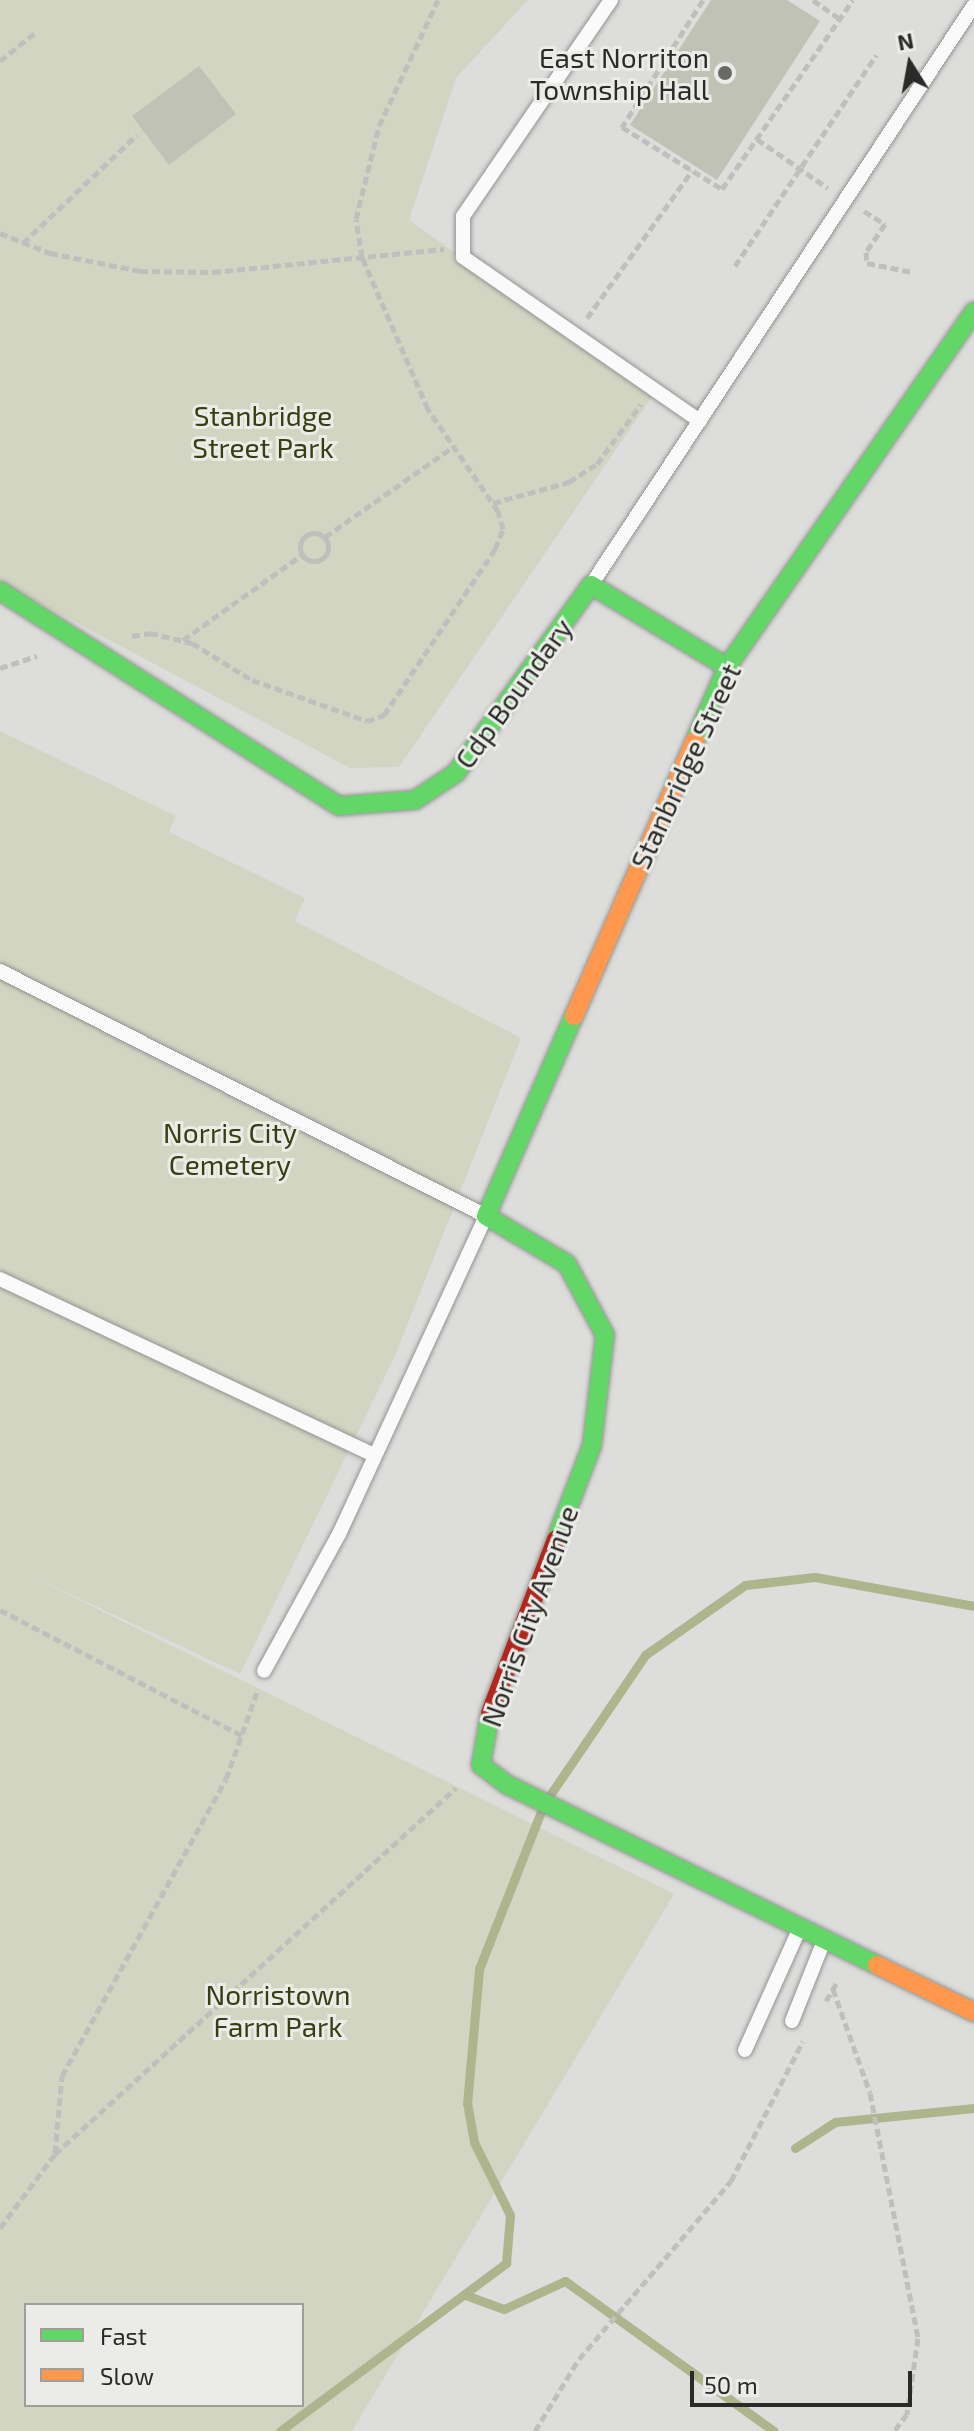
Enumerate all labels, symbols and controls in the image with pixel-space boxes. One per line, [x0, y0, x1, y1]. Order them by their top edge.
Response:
north arrow [870, 24, 950, 104]
text: N [895, 26, 916, 55]
place label: East Norriton Township Hall [530, 40, 709, 106]
marker: East Norriton Township Hall [716, 64, 734, 82]
park label: Stanbridge Street Park [192, 398, 334, 464]
street label: Cdp Boundary [447, 611, 579, 775]
street label: Stanbridge Street [623, 658, 747, 874]
park label: Norris City Cemetery [163, 1115, 297, 1181]
street label: Norris City Avenue [473, 1500, 585, 1732]
park label: Norristown Farm Park [205, 1977, 351, 2043]
legend [24, 2303, 304, 2407]
text: Fast [100, 2321, 147, 2350]
scale bar [694, 2355, 916, 2405]
text: Slow [100, 2361, 154, 2390]
text: 50 m [704, 2370, 758, 2399]

